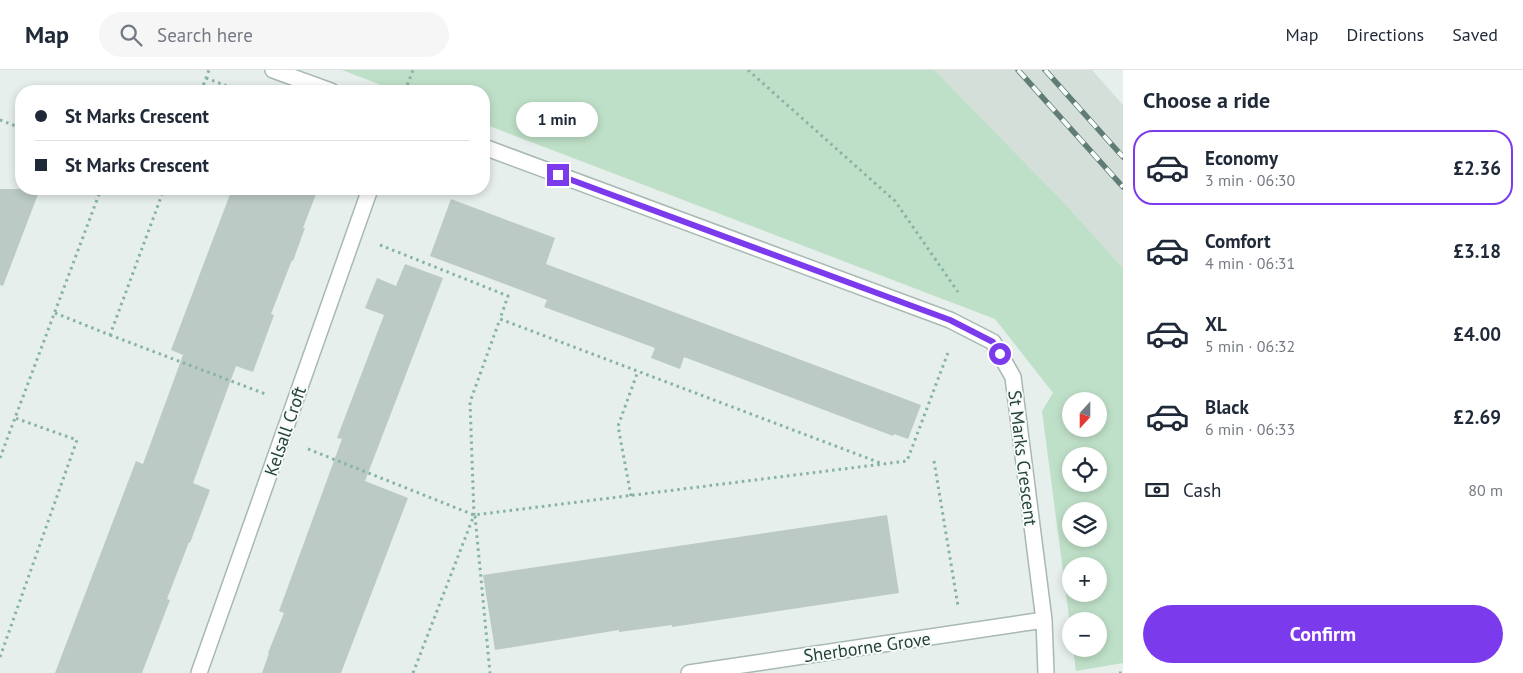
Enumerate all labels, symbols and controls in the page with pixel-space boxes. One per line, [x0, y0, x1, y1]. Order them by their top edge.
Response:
search box [99, 12, 449, 57]
text: Map [25, 19, 69, 50]
icon: search [117, 21, 145, 49]
text: Search here [157, 23, 253, 47]
text: Map [1286, 23, 1318, 46]
text: Directions [1346, 23, 1424, 46]
text: Saved [1452, 23, 1498, 46]
text: Choose a ride [1143, 86, 1270, 114]
callout: 1 min [517, 102, 599, 138]
text: St Marks Crescent [65, 104, 209, 128]
text: 1 min [537, 109, 577, 129]
icon: car [1145, 145, 1190, 190]
text: Economy [1205, 146, 1278, 170]
text: St Marks Crescent [65, 153, 209, 177]
text: £2.36 [1453, 156, 1501, 180]
route end [547, 164, 569, 186]
text: 3 min · 06:30 [1205, 170, 1295, 190]
icon: car [1145, 228, 1190, 273]
text: Comfort [1205, 229, 1271, 253]
text: £3.18 [1453, 239, 1501, 263]
text: 4 min · 06:31 [1205, 253, 1295, 273]
icon: car [1145, 311, 1190, 356]
text: XL [1205, 312, 1227, 336]
text: £4.00 [1453, 322, 1501, 346]
text: 5 min · 06:32 [1205, 336, 1295, 356]
route start [989, 343, 1011, 365]
street label: Kelsall Croft [259, 383, 311, 479]
street label: St Marks Crescent [1003, 389, 1043, 527]
north arrow [1062, 392, 1108, 438]
map controls [1062, 392, 1107, 657]
icon: car [1145, 394, 1190, 439]
text: Black [1205, 395, 1249, 419]
text: £2.69 [1453, 405, 1501, 429]
text: 6 min · 06:33 [1205, 419, 1295, 439]
button: locate [1062, 447, 1107, 492]
icon: cash [1143, 476, 1171, 504]
text: Cash [1183, 478, 1221, 502]
text: 80 m [1468, 480, 1503, 500]
button: layers [1062, 502, 1107, 547]
button: + [1062, 557, 1107, 602]
button: Confirm [1143, 605, 1503, 663]
button: − [1062, 612, 1107, 657]
street label: Sherborne Grove [802, 627, 932, 667]

